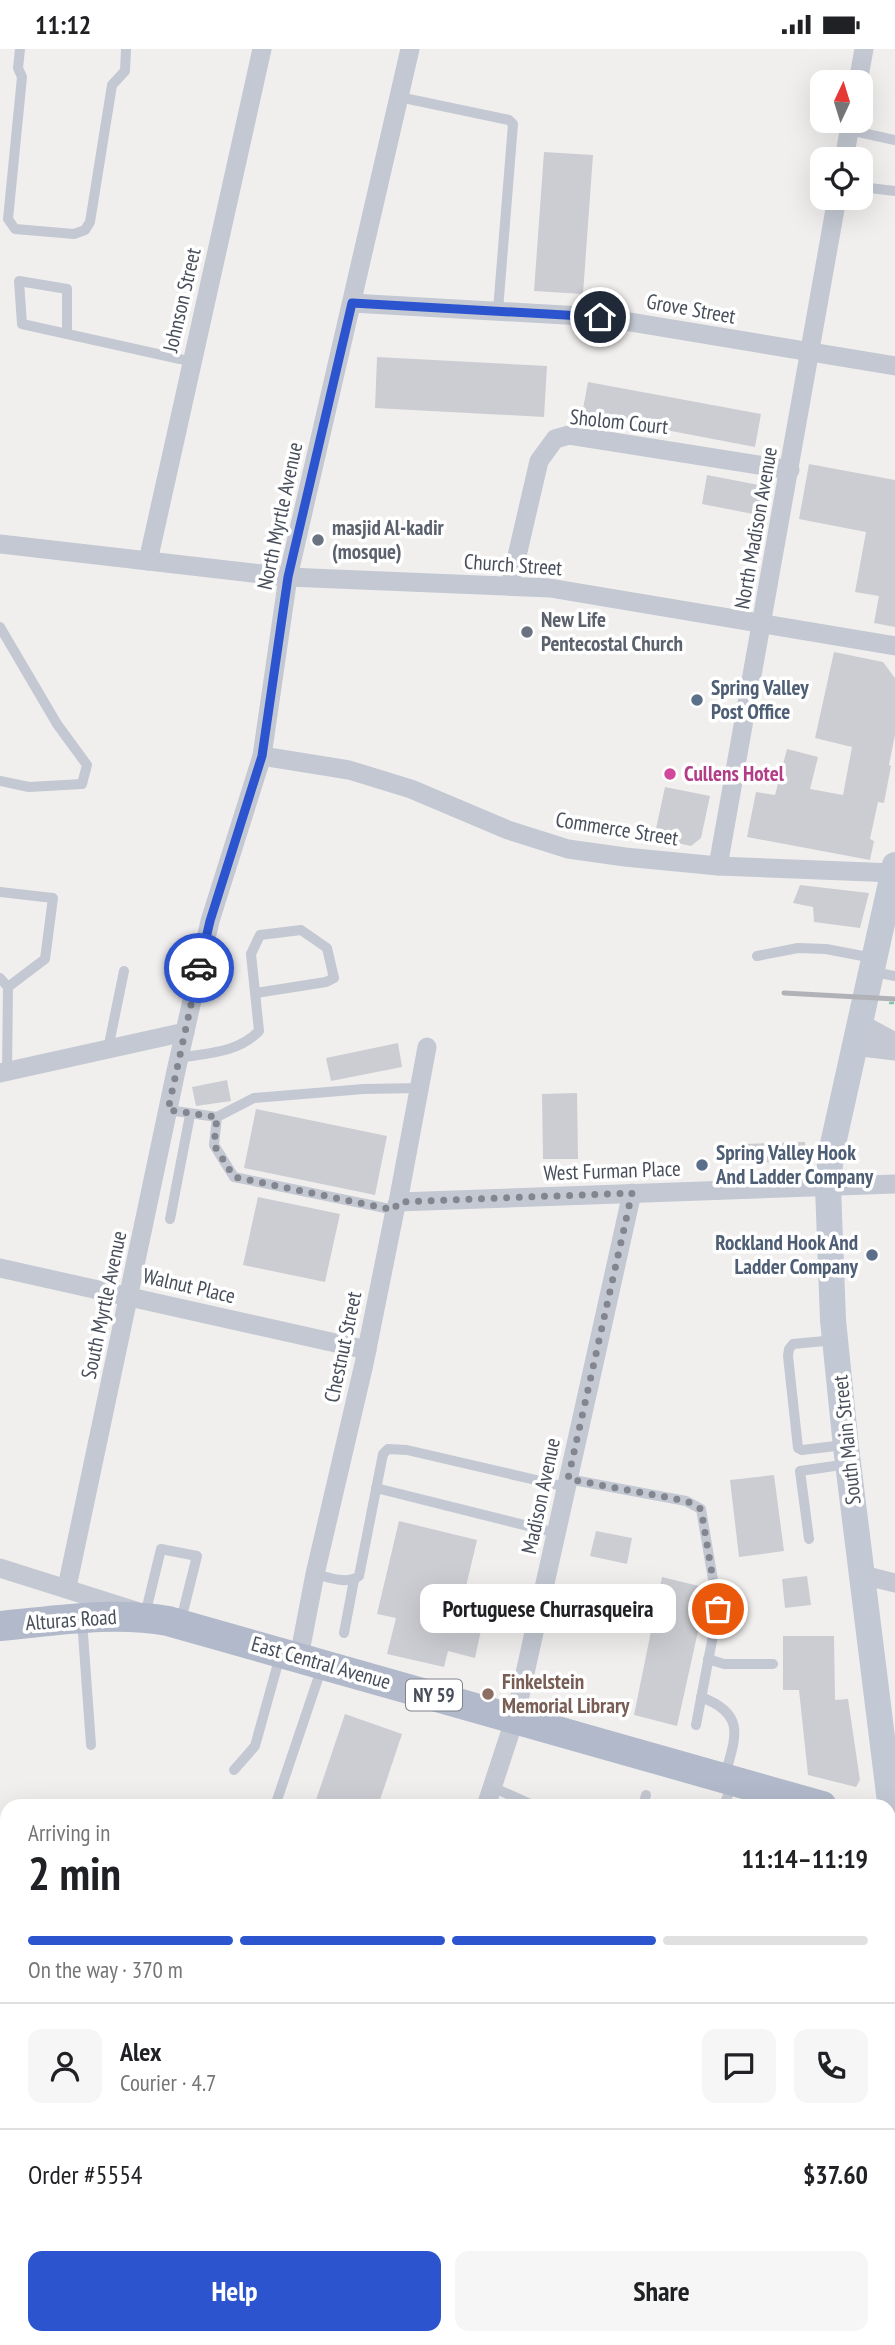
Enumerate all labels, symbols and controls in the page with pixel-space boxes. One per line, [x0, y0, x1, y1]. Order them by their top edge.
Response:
text: 11:12 [35, 8, 91, 41]
north arrow [810, 70, 873, 133]
map controls [810, 70, 873, 210]
button: locate [810, 147, 873, 210]
street label: Johnson Street [156, 245, 207, 355]
pin [570, 287, 630, 347]
street label: Grove Street [645, 287, 738, 330]
icon: home [581, 298, 619, 336]
street label: Sholom Court [569, 403, 670, 440]
street label: North Myrtle Avenue [251, 440, 308, 592]
street label: North Madison Avenue [728, 445, 783, 611]
place label: masjid Al-kadir (mosque) [332, 514, 445, 565]
marker: masjid Al-kadir (mosque) [310, 532, 326, 548]
street label: Church Street [463, 548, 563, 581]
place label: New Life Pentecostal Church [541, 606, 683, 657]
marker: New Life Pentecostal Church [519, 624, 535, 640]
place label: Spring Valley Post Office [711, 674, 809, 725]
marker: Spring Valley Post Office [689, 692, 705, 708]
place label: Cullens Hotel [684, 760, 785, 787]
marker: Cullens Hotel [662, 766, 678, 782]
street label: Commerce Street [554, 806, 680, 852]
courier [164, 933, 234, 1003]
icon: car [180, 949, 218, 987]
place label: Spring Valley Hook And Ladder Company [715, 1139, 874, 1190]
street label: West Furman Place [543, 1155, 681, 1186]
marker: Spring Valley Hook And Ladder Company [694, 1157, 710, 1173]
street label: South Myrtle Avenue [75, 1228, 132, 1381]
place label: Rockland Hook And Ladder Company [715, 1229, 859, 1280]
marker: Rockland Hook And Ladder Company [864, 1247, 880, 1263]
street label: Walnut Place [140, 1262, 238, 1309]
street label: Chestnut Street [318, 1289, 367, 1405]
street label: South Main Street [826, 1374, 867, 1506]
street label: Madison Avenue [515, 1435, 566, 1556]
pin [688, 1579, 748, 1639]
callout: Portuguese Churrasqueira [420, 1585, 676, 1633]
icon: bag [699, 1590, 737, 1628]
text: Portuguese Churrasqueira [442, 1594, 654, 1623]
street label: Alturas Road [25, 1603, 117, 1636]
street label: East Central Avenue [248, 1630, 394, 1695]
place label: Finkelstein Memorial Library [502, 1668, 630, 1719]
road number: NY 59 [406, 1679, 462, 1711]
marker: Finkelstein Memorial Library [480, 1686, 496, 1702]
text: Arriving in [28, 1818, 110, 1847]
text: 11:14–11:19 [741, 1842, 868, 1875]
text: 2 min [28, 1843, 121, 1903]
text: On the way · 370 m [28, 1955, 183, 1984]
button: person [28, 2029, 102, 2103]
button: chat [702, 2029, 776, 2103]
button: phone [794, 2029, 868, 2103]
text: Alex [120, 2035, 161, 2068]
text: Courier · 4.7 [120, 2068, 216, 2097]
text: Order #5554 [28, 2158, 143, 2191]
text: $37.60 [803, 2158, 868, 2191]
button: Help [28, 2251, 441, 2331]
button: Share [455, 2251, 868, 2331]

